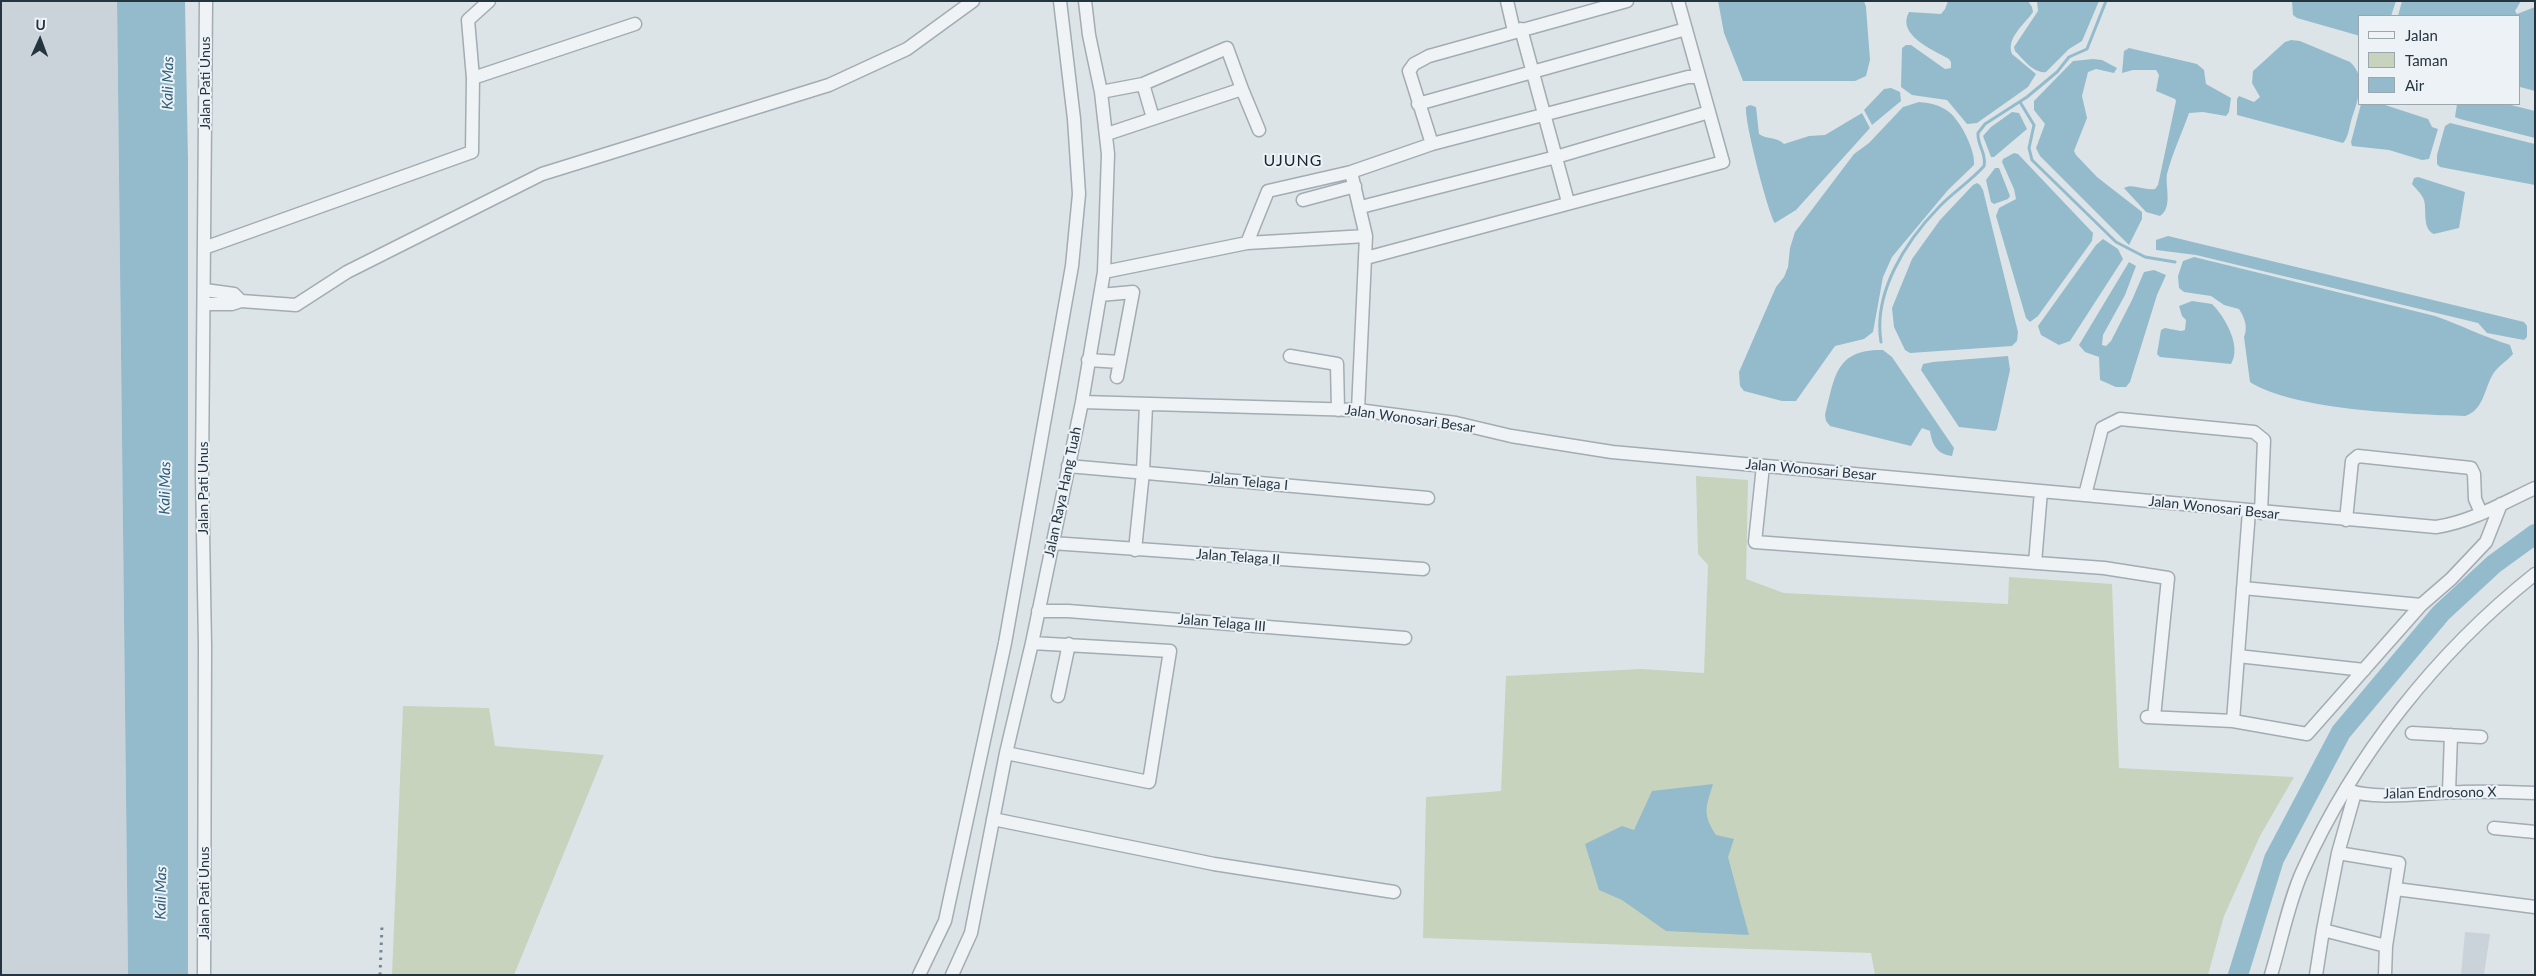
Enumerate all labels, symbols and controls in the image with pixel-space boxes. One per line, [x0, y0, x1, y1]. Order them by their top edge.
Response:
north arrow [15, 15, 65, 65]
legend [2358, 15, 2521, 105]
text: U [35, 16, 46, 33]
text: Jalan [2405, 26, 2438, 44]
street label: Jalan Pati Unus [197, 36, 213, 130]
text: Taman [2405, 51, 2448, 69]
water label: Kali Mas [159, 56, 177, 110]
text: Air [2405, 76, 2424, 94]
district label: UJUNG [1263, 151, 1323, 171]
street label: Jalan Wonosari Besar [1344, 402, 1476, 436]
street label: Jalan Raya Hang Tuah [1041, 425, 1085, 559]
street label: Jalan Pati Unus [195, 441, 211, 535]
street label: Jalan Wonosari Besar [1745, 456, 1877, 484]
water label: Kali Mas [156, 461, 174, 515]
street label: Jalan Telaga I [1207, 470, 1289, 494]
street label: Jalan Wonosari Besar [2148, 493, 2280, 523]
street label: Jalan Telaga II [1195, 546, 1281, 568]
street label: Jalan Telaga III [1177, 611, 1267, 635]
street label: Jalan Endrosono X [2383, 784, 2497, 802]
street label: Jalan Pati Unus [196, 846, 212, 940]
water label: Kali Mas [152, 866, 170, 920]

